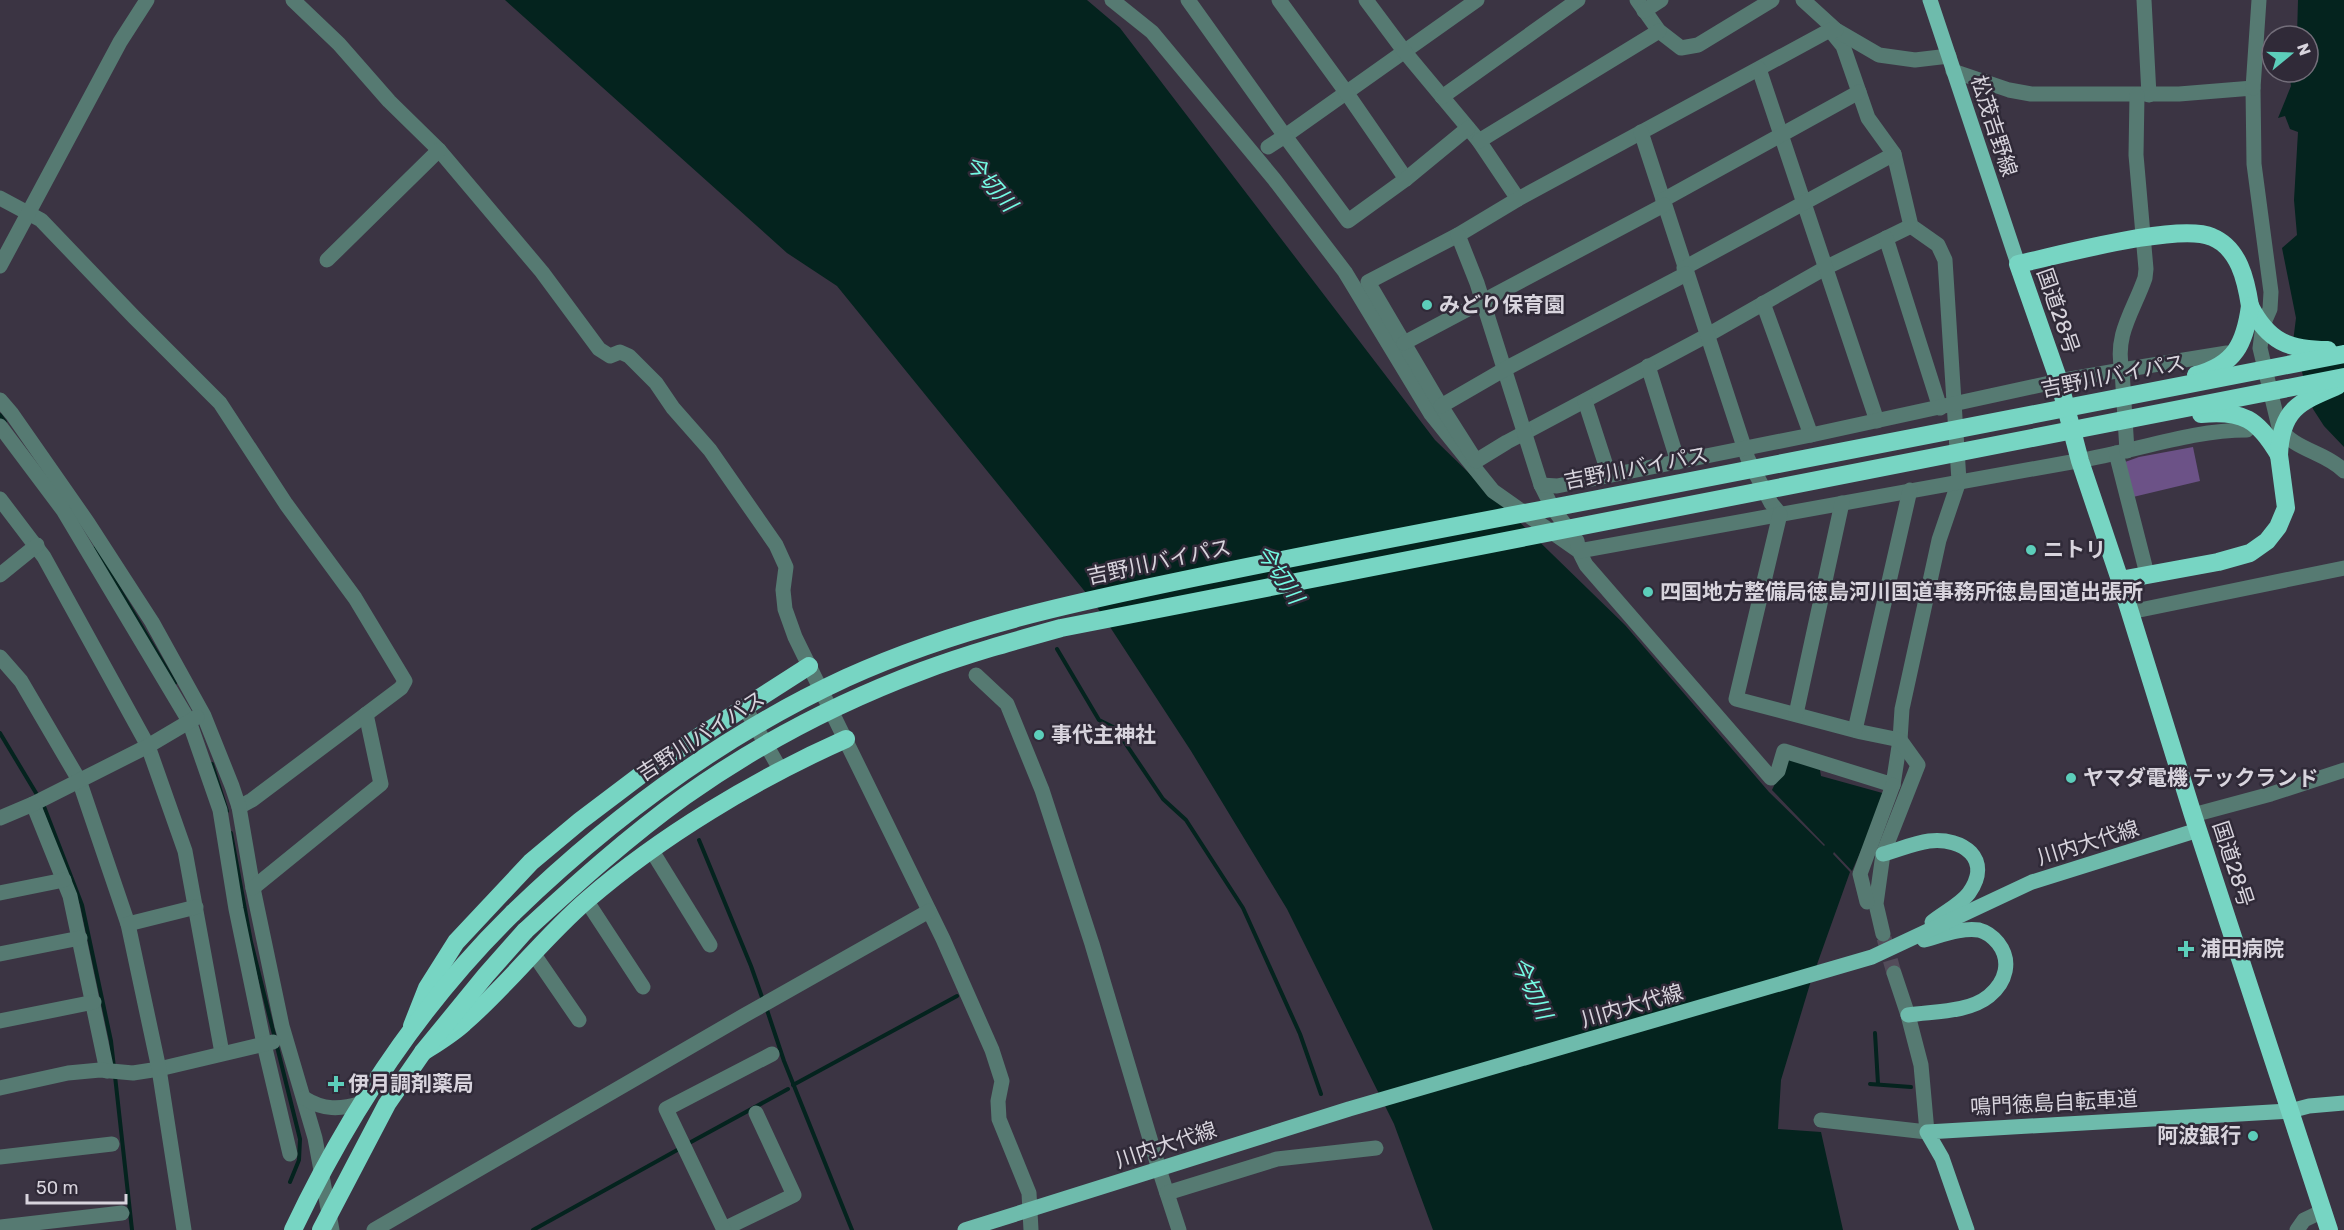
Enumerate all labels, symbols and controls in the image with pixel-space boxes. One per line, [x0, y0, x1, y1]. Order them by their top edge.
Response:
north arrow [2260, 24, 2320, 84]
text: N [2293, 41, 2315, 58]
street label: 松茂吉野線 [1966, 72, 2023, 180]
water label: 今切川 [959, 150, 1024, 219]
street label: 国道28号 [2032, 265, 2085, 357]
place label: みどり保育園 [1439, 292, 1565, 317]
marker: みどり保育園 [1420, 298, 1434, 312]
street label: 吉野川バイパス [2039, 349, 2187, 402]
street label: 吉野川バイパス [1562, 441, 1710, 494]
street label: 吉野川バイパス [1085, 534, 1233, 589]
place label: ニトリ [2043, 537, 2106, 562]
water label: 今切川 [1250, 539, 1310, 611]
marker: ニトリ [2024, 543, 2038, 557]
place label: 四国地方整備局徳島河川国道事務所徳島国道出張所 [1660, 579, 2143, 604]
marker: 四国地方整備局徳島河川国道事務所徳島国道出張所 [1641, 585, 1655, 599]
street label: 吉野川バイパス [632, 685, 769, 786]
place label: 事代主神社 [1051, 722, 1156, 747]
marker: 事代主神社 [1032, 728, 1046, 742]
place label: ヤマダ電機 テックランド [2083, 765, 2318, 790]
marker: ヤマダ電機 テックランド [2064, 771, 2078, 785]
street label: 川内大代線 [2034, 815, 2142, 870]
street label: 国道28号 [2208, 818, 2259, 910]
place label: 浦田病院 [2200, 936, 2284, 961]
marker: 浦田病院 [2177, 940, 2195, 958]
water label: 今切川 [1505, 953, 1559, 1026]
street label: 川内大代線 [1578, 979, 1686, 1032]
place label: 伊月調剤薬局 [348, 1071, 474, 1096]
marker: 伊月調剤薬局 [329, 1077, 343, 1091]
street label: 鳴門徳島自転車道 [1969, 1086, 2139, 1119]
street label: 川内大代線 [1112, 1116, 1220, 1173]
place label: 阿波銀行 [2157, 1123, 2241, 1148]
marker: 阿波銀行 [2246, 1129, 2260, 1143]
scale bar [27, 1167, 126, 1205]
text: 50 m [36, 1177, 79, 1199]

